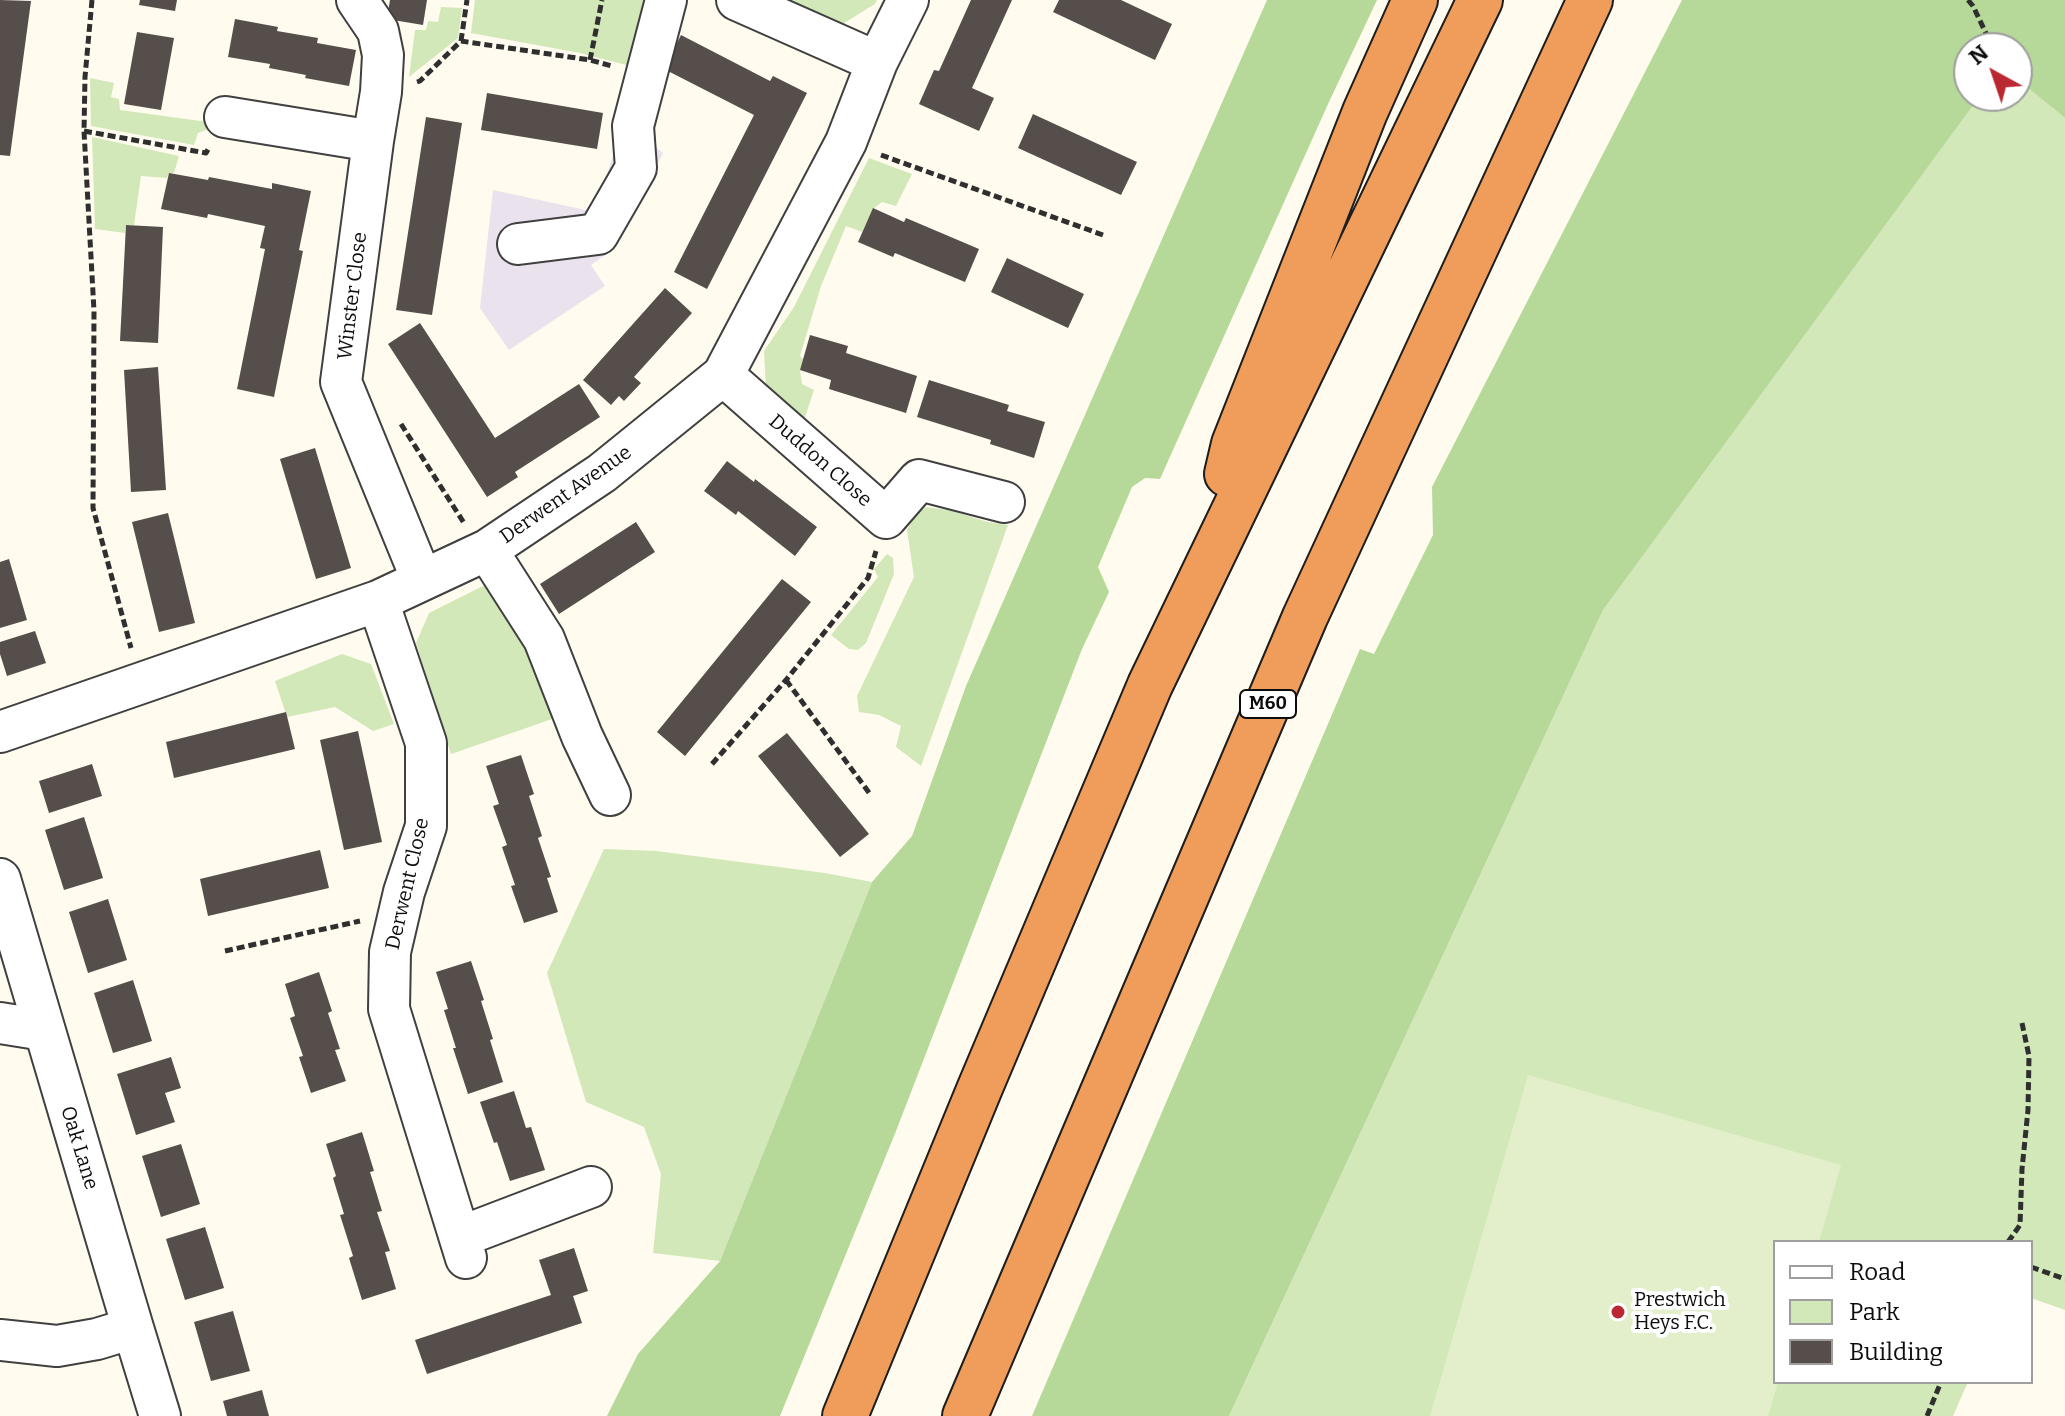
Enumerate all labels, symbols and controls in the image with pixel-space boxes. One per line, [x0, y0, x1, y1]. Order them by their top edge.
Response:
north arrow [1953, 32, 2033, 112]
text: N [1963, 39, 1994, 71]
street label: Winster Close [333, 231, 373, 361]
street label: Duddon Close [764, 410, 876, 512]
street label: Derwent Avenue [496, 441, 636, 549]
road number: M60 [1240, 690, 1296, 718]
street label: Derwent Close [381, 816, 435, 952]
street label: Oak Lane [55, 1103, 103, 1193]
legend [1773, 1240, 2033, 1384]
text: Road [1849, 1258, 1905, 1286]
place label: Prestwich Heys F.C. [1634, 1288, 1726, 1335]
text: Park [1849, 1298, 1900, 1326]
marker: Prestwich Heys F.C. [1609, 1303, 1627, 1321]
text: Building [1849, 1338, 1943, 1366]

